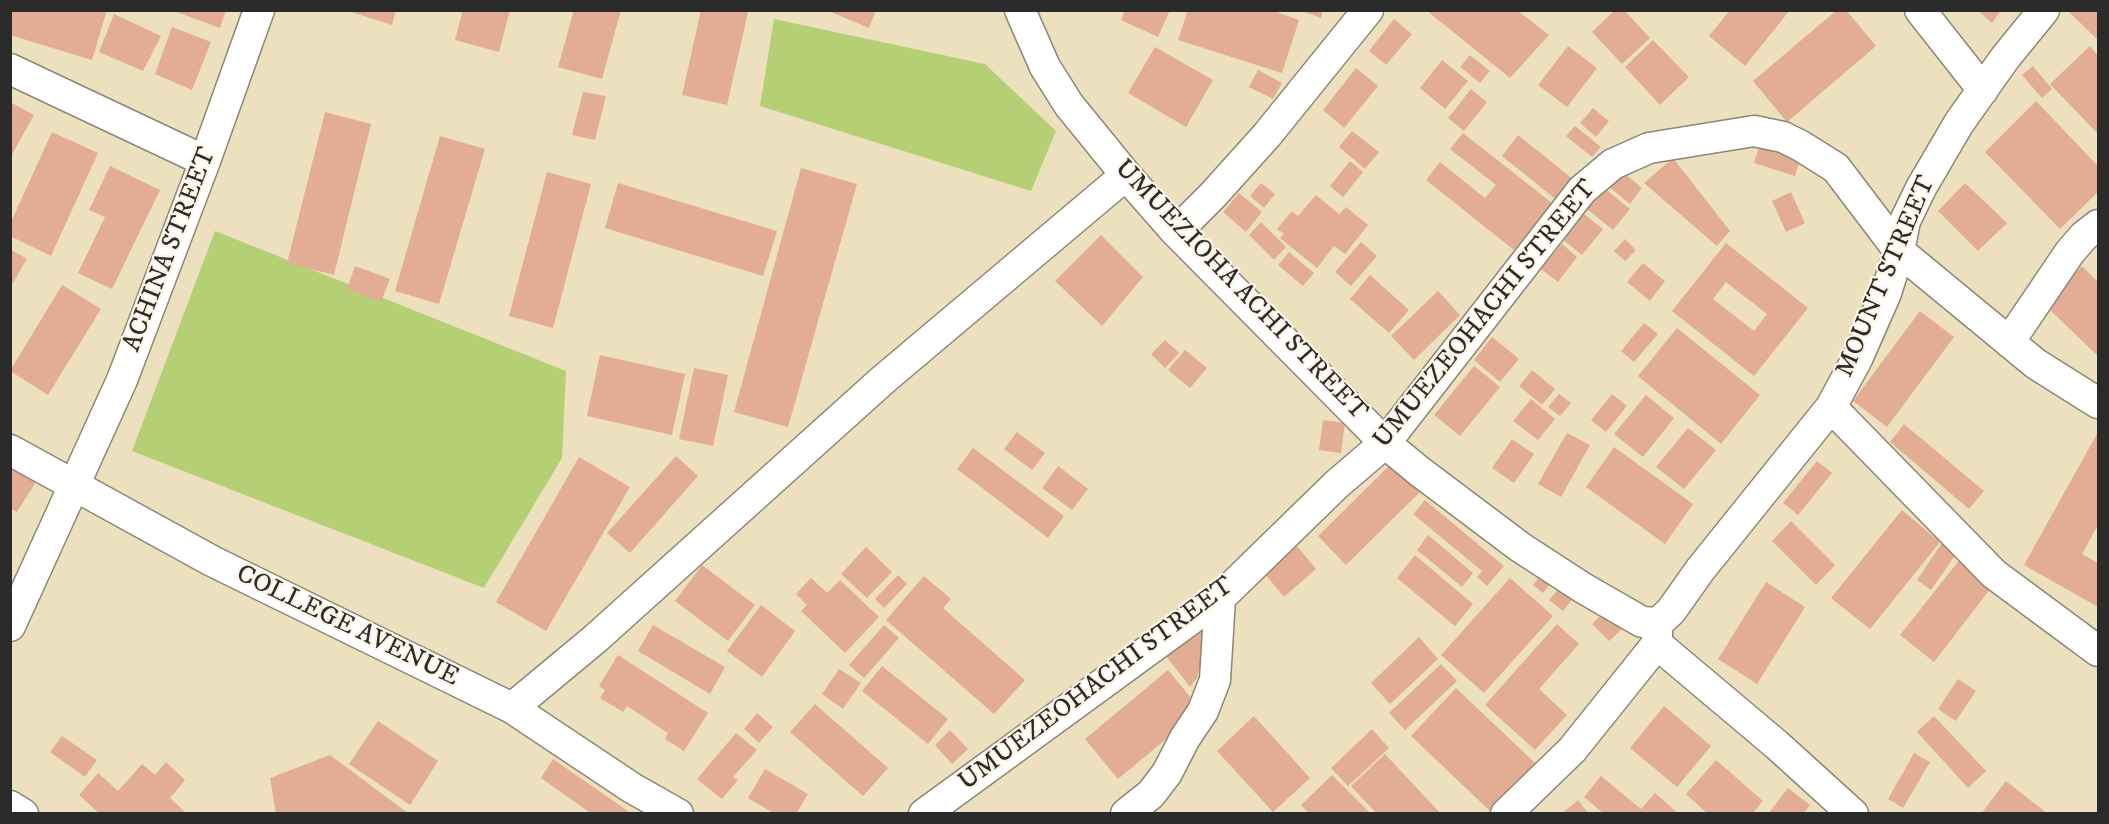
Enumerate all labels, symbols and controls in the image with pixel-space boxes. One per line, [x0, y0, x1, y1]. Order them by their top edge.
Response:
street label: ACHINA STREET [118, 143, 224, 357]
street label: UMUEZIOHA ACHI STREET [1107, 154, 1373, 428]
street label: MOUNT STREET [1831, 172, 1943, 382]
street label: UMUEZEOHACHI STREET [1368, 174, 1604, 456]
street label: COLLEGE AVENUE [231, 559, 463, 695]
street label: UMUEZEOHACHI STREET [953, 571, 1241, 799]

